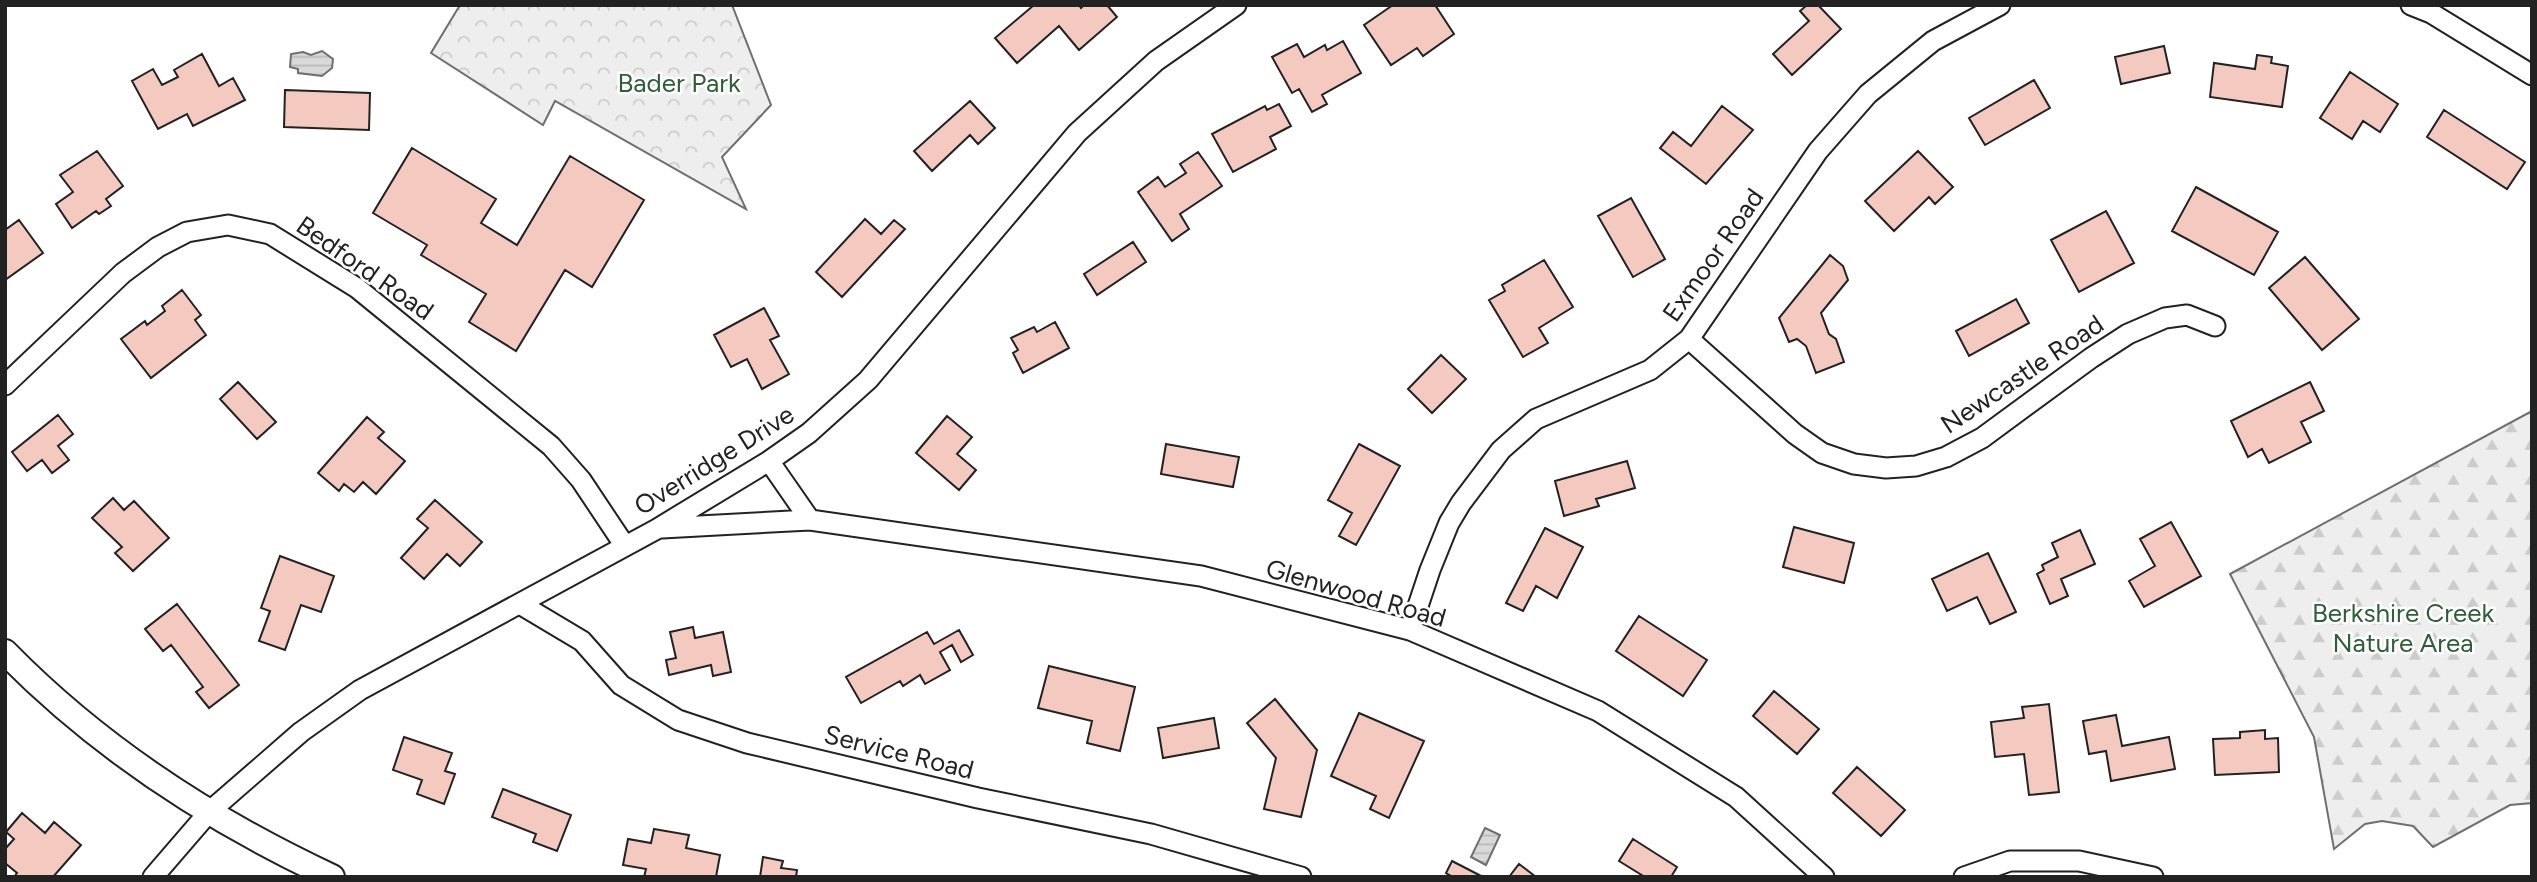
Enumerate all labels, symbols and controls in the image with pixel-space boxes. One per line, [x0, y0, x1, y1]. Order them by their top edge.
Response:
park label: Bader Park [617, 67, 741, 99]
street label: Exmoor Road [1655, 182, 1771, 328]
street label: Bedford Road [290, 209, 440, 327]
street label: Newcastle Road [1934, 308, 2110, 440]
street label: Overridge Drive [628, 398, 800, 522]
street label: Glenwood Road [1262, 552, 1450, 634]
park label: Berkshire Creek Nature Area [2312, 597, 2494, 659]
street label: Service Road [821, 718, 977, 786]

